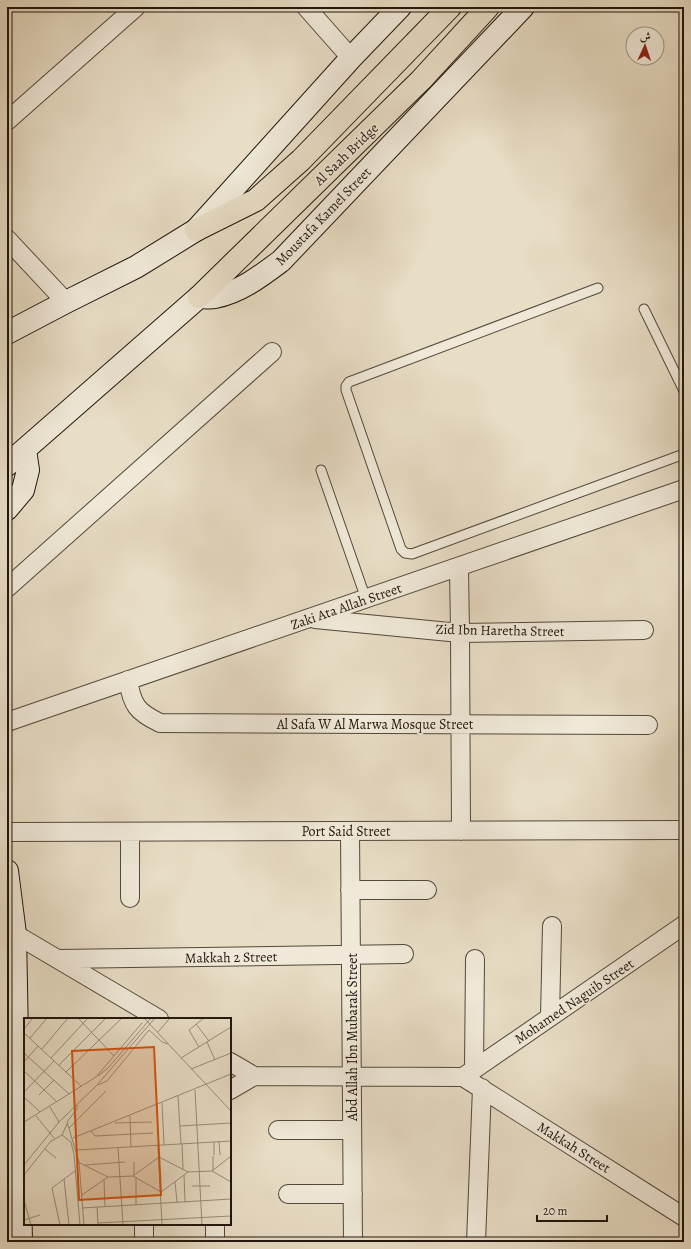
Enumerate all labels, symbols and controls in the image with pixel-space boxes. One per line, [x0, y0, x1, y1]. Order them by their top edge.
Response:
north arrow [625, 26, 665, 66]
text: ش [640, 29, 651, 44]
street label: Al Saah Bridge [309, 119, 383, 191]
street label: Moustafa Kamel Street [271, 163, 376, 270]
street label: Zaki Ata Allah Street [288, 578, 405, 634]
street label: Zid Ibn Haretha Street [435, 620, 565, 641]
street label: Al Safa W Al Marwa Mosque Street [276, 715, 474, 734]
street label: Port Said Street [301, 822, 391, 841]
street label: Makkah 2 Street [185, 947, 278, 968]
street label: Abd Allah Ibn Mubarak Street [343, 953, 362, 1122]
street label: Mohamed Naguib Street [511, 954, 638, 1048]
inset map [24, 1018, 231, 1225]
street label: Makkah Street [533, 1117, 614, 1178]
scale bar [537, 1197, 607, 1223]
text: 20 m [543, 1203, 567, 1219]

